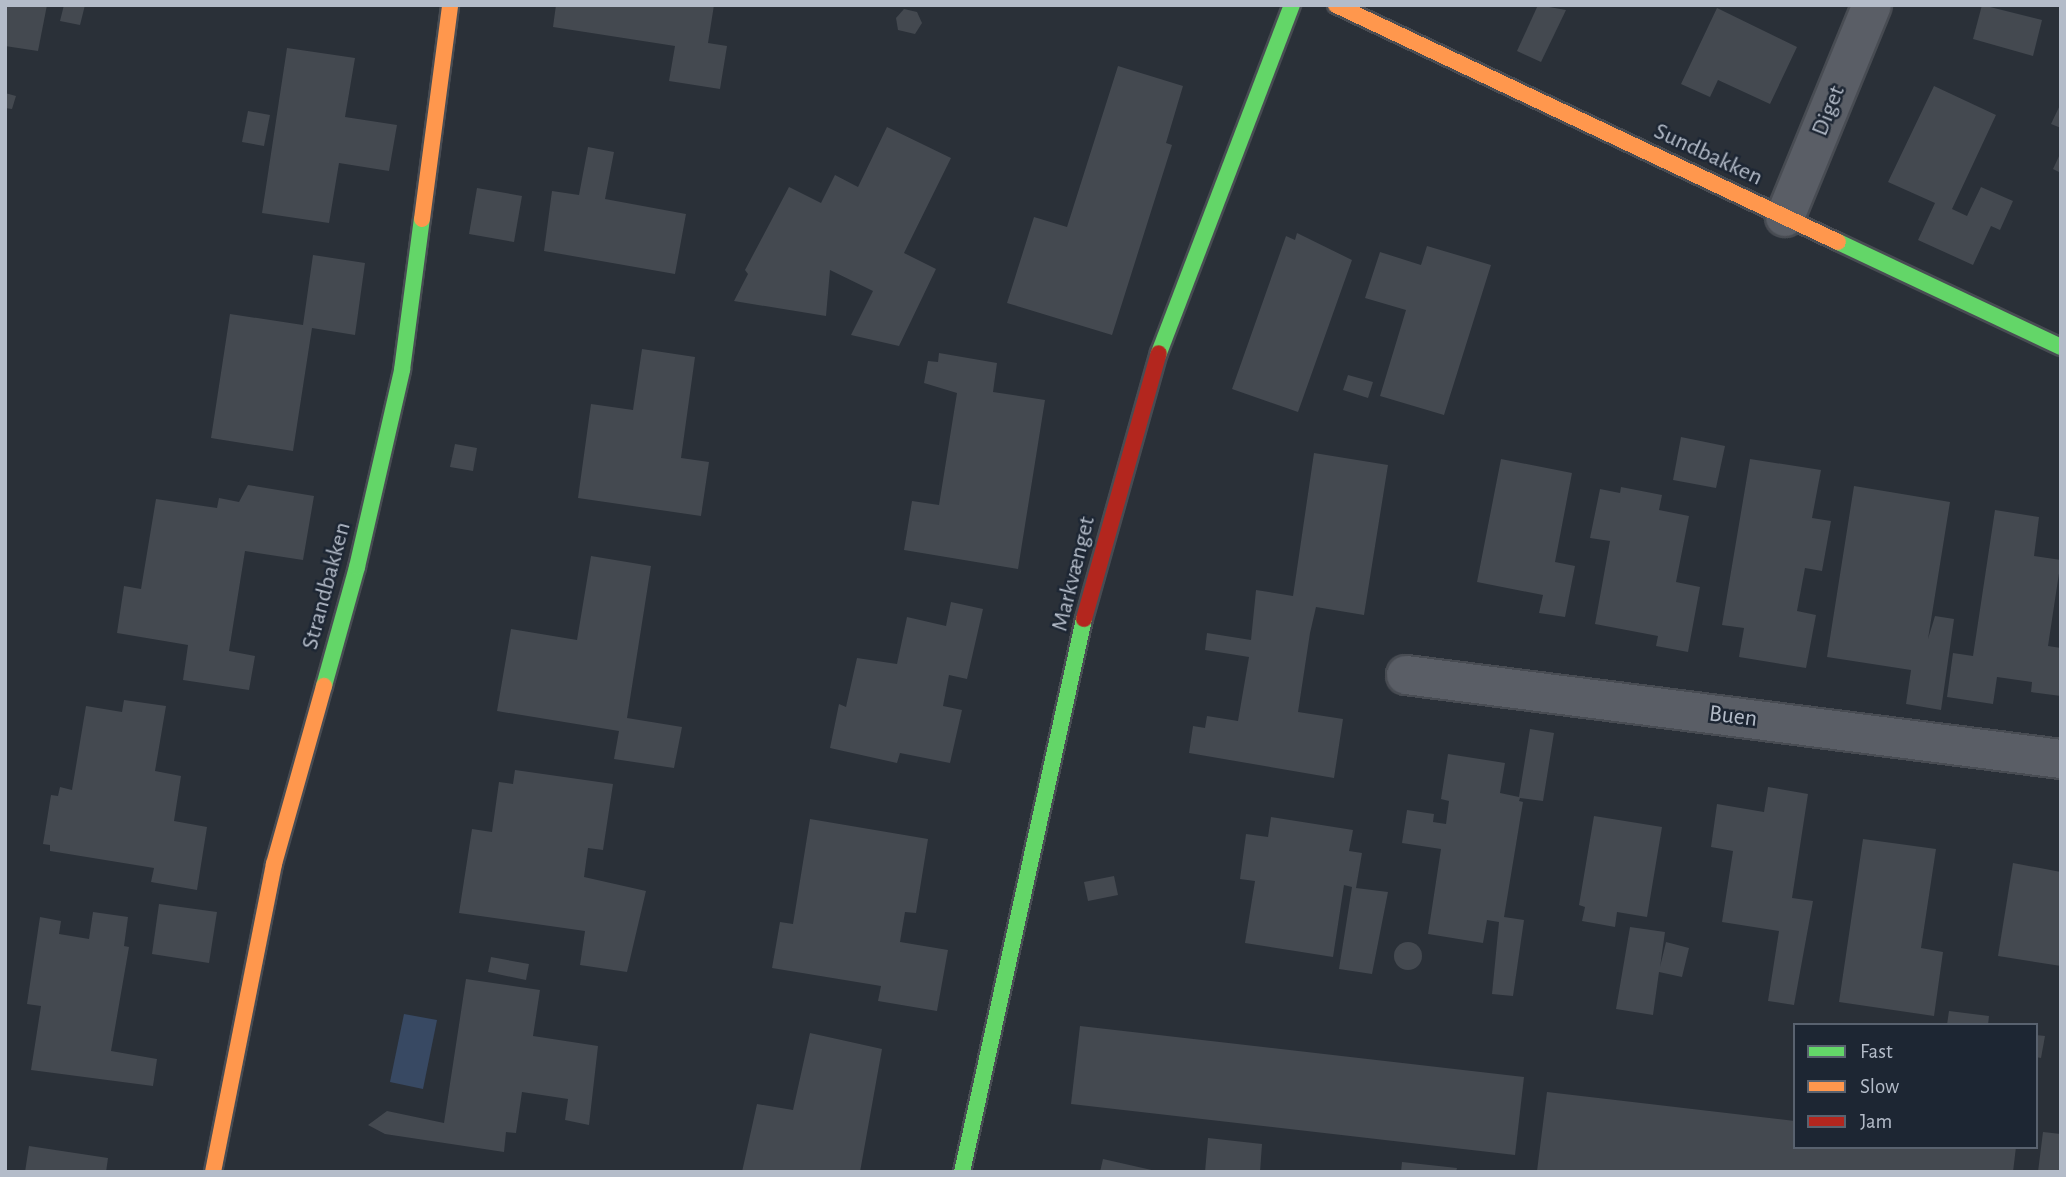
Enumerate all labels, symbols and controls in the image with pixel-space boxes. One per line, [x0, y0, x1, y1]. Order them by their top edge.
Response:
street label: Diget [1806, 82, 1852, 140]
street label: Sundbakken [1649, 117, 1767, 193]
street label: Markvænget [1046, 514, 1102, 634]
street label: Strandbakken [296, 519, 358, 653]
street label: Buen [1707, 700, 1759, 734]
legend [1793, 1023, 2038, 1149]
text: Fast [1860, 1041, 1893, 1062]
text: Slow [1860, 1076, 1899, 1097]
text: Jam [1860, 1111, 1892, 1132]

